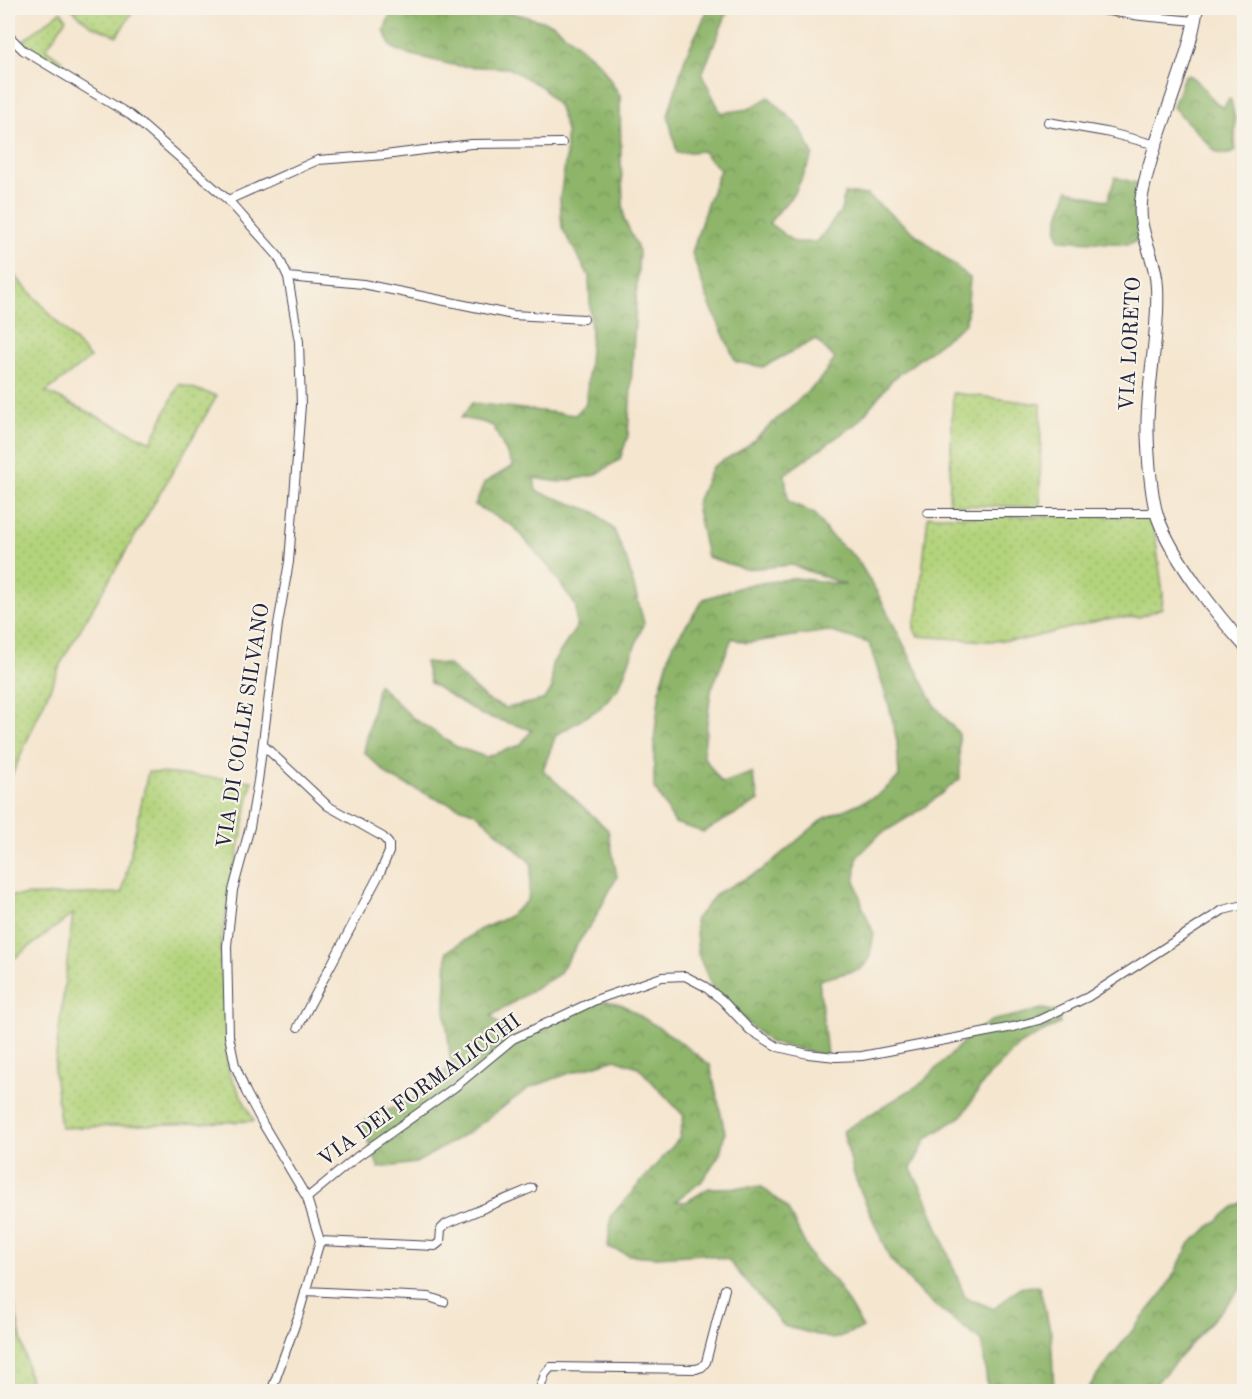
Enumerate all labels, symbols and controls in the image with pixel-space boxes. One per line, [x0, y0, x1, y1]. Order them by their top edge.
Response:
street label: VIA LORETO [1117, 276, 1145, 412]
street label: VIA DI COLLE SILVANO [214, 602, 274, 850]
street label: VIA DEI FORMALICCHI [315, 1011, 525, 1171]

